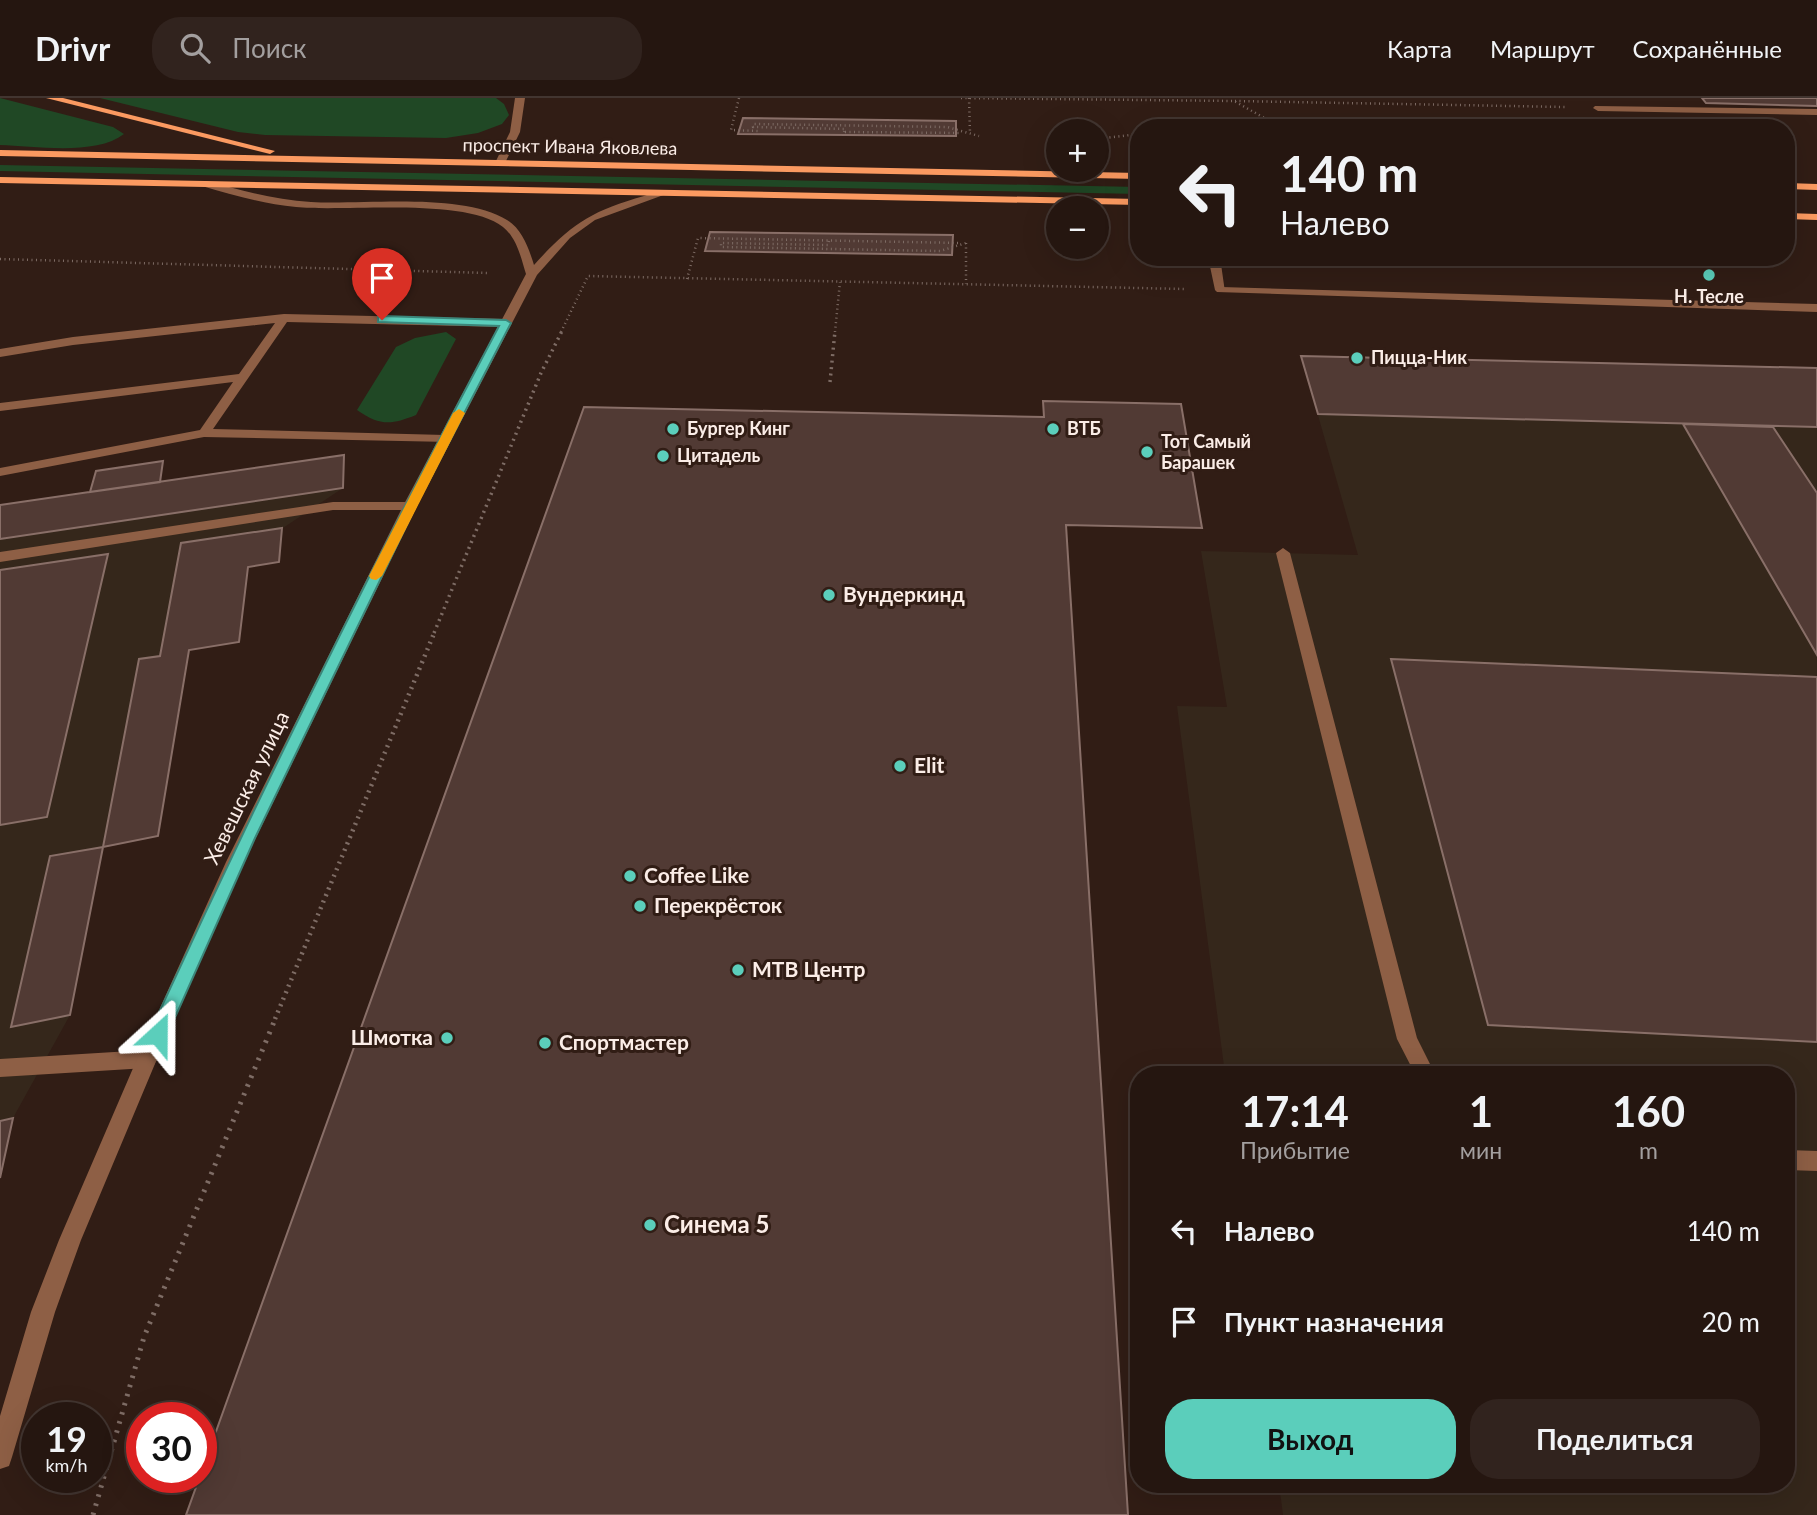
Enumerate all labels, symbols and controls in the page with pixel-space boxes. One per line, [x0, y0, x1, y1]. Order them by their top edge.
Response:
search box [152, 17, 642, 80]
text: Drivr [35, 28, 110, 68]
icon: search [176, 29, 214, 67]
text: Поиск [232, 32, 307, 64]
text: Карта [1387, 34, 1452, 63]
text: Маршрут [1490, 34, 1595, 63]
text: Сохранённые [1633, 34, 1782, 63]
map controls [1046, 119, 1109, 259]
button: + [1046, 119, 1109, 182]
street label: проспект Ивана Яковлева [462, 133, 678, 159]
text: 140 m [1280, 144, 1418, 202]
icon: left [1165, 147, 1256, 238]
button: − [1046, 196, 1109, 259]
text: Налево [1280, 203, 1390, 242]
pin [352, 248, 412, 320]
icon: arrive [363, 259, 401, 297]
marker: Н. Тесле [1701, 267, 1717, 283]
place label: Н. Тесле [1674, 285, 1744, 307]
place label: Пицца-Ник [1371, 346, 1467, 368]
marker: Пицца-Ник [1349, 350, 1365, 366]
place label: Бургер Кинг [687, 417, 790, 439]
place label: ВТБ [1067, 417, 1101, 439]
marker: Бургер Кинг [665, 421, 681, 437]
marker: ВТБ [1045, 421, 1061, 437]
place label: Тот Самый Барашек [1161, 430, 1251, 473]
place label: Цитадель [677, 444, 761, 466]
marker: Тот Самый Барашек [1139, 444, 1155, 460]
marker: Цитадель [655, 448, 671, 464]
place label: Вундеркинд [843, 581, 965, 606]
marker: Вундеркинд [821, 587, 837, 603]
street label: Хевешская улица [198, 707, 294, 868]
place label: Elit [914, 752, 945, 777]
marker: Elit [892, 758, 908, 774]
place label: Coffee Like [644, 862, 749, 887]
marker: Coffee Like [622, 868, 638, 884]
place label: Перекрёсток [654, 892, 783, 917]
marker: Перекрёсток [632, 898, 648, 914]
place label: МТВ Центр [752, 956, 865, 981]
marker: МТВ Центр [730, 962, 746, 978]
position arrow [121, 997, 195, 1071]
place label: Шмотка [351, 1024, 433, 1049]
place label: Спортмастер [559, 1029, 689, 1054]
marker: Шмотка [439, 1030, 455, 1046]
marker: Спортмастер [537, 1035, 553, 1051]
text: 17:14 [1241, 1086, 1349, 1136]
text: 1 [1469, 1086, 1493, 1136]
text: 160 [1612, 1086, 1685, 1136]
text: Прибытие [1240, 1136, 1350, 1164]
text: мин [1460, 1136, 1502, 1164]
text: m [1639, 1136, 1658, 1164]
place label: Синема 5 [664, 1209, 769, 1238]
icon: left [1165, 1212, 1203, 1250]
text: Налево [1224, 1215, 1314, 1247]
text: 140 m [1687, 1215, 1760, 1247]
marker: Синема 5 [642, 1217, 658, 1233]
icon: arrive [1165, 1303, 1203, 1341]
text: Пункт назначения [1224, 1306, 1444, 1338]
text: 20 m [1702, 1306, 1760, 1338]
button: Выход [1165, 1399, 1456, 1479]
button: Поделиться [1470, 1399, 1760, 1479]
speed limit sign: 30 [126, 1402, 217, 1493]
text: 19 [46, 1417, 87, 1459]
text: km/h [45, 1454, 88, 1476]

